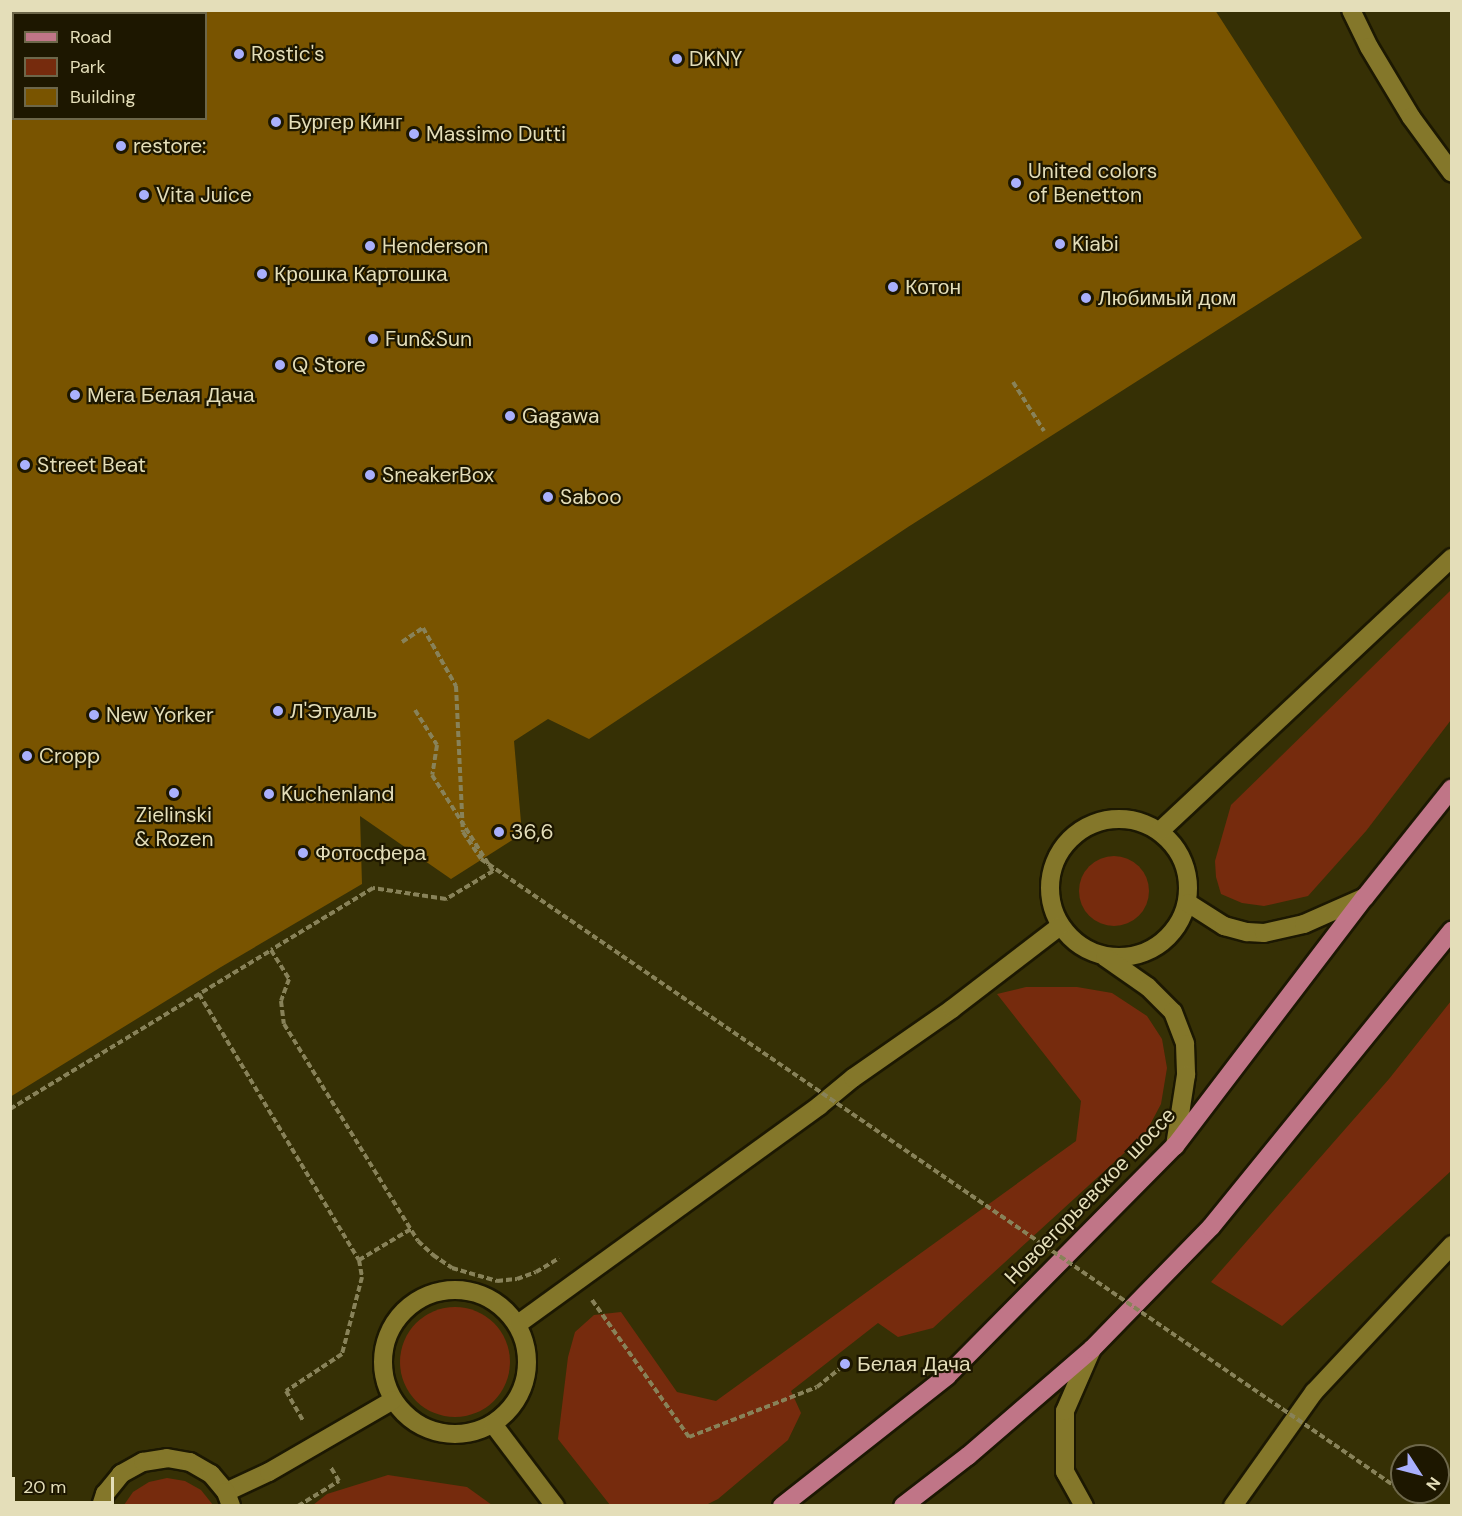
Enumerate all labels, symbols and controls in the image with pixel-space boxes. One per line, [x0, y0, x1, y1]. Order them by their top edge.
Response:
legend [12, 12, 207, 120]
text: Road [70, 25, 112, 49]
place label: Rostic's [251, 41, 325, 67]
place label: DKNY [689, 46, 742, 72]
marker: Rostic's [232, 47, 246, 61]
marker: DKNY [670, 52, 684, 66]
text: Park [70, 55, 106, 79]
text: Building [70, 85, 135, 109]
place label: Бургер Кинг [288, 109, 403, 135]
marker: Бургер Кинг [269, 115, 283, 129]
place label: Massimo Dutti [426, 121, 566, 147]
marker: Massimo Dutti [407, 127, 421, 141]
place label: restore: [133, 133, 206, 159]
marker: restore: [114, 139, 128, 153]
place label: United colors of Benetton [1028, 158, 1157, 208]
marker: United colors of Benetton [1009, 176, 1023, 190]
place label: Vita Juice [156, 182, 252, 208]
marker: Vita Juice [137, 188, 151, 202]
place label: Kiabi [1072, 231, 1119, 257]
place label: Henderson [382, 233, 488, 259]
marker: Kiabi [1053, 237, 1067, 251]
marker: Henderson [363, 239, 377, 253]
place label: Крошка Картошка [274, 261, 448, 287]
marker: Крошка Картошка [255, 267, 269, 281]
place label: Котон [905, 274, 961, 300]
marker: Котон [886, 280, 900, 294]
place label: Любимый дом [1098, 285, 1237, 311]
marker: Любимый дом [1079, 291, 1093, 305]
place label: Fun&Sun [385, 326, 472, 352]
marker: Fun&Sun [366, 332, 380, 346]
place label: Q Store [292, 352, 366, 378]
marker: Q Store [273, 358, 287, 372]
place label: Мега Белая Дача [87, 382, 255, 408]
marker: Мега Белая Дача [68, 388, 82, 402]
place label: Gagawa [522, 403, 599, 429]
marker: Gagawa [503, 409, 517, 423]
place label: Street Beat [37, 452, 146, 478]
marker: Street Beat [18, 458, 32, 472]
place label: SneakerBox [382, 462, 494, 488]
marker: SneakerBox [363, 468, 377, 482]
place label: Saboo [560, 484, 622, 510]
marker: Saboo [541, 490, 555, 504]
place label: Л'Этуаль [290, 698, 377, 724]
place label: New Yorker [106, 702, 214, 728]
marker: Л'Этуаль [271, 704, 285, 718]
marker: New Yorker [87, 708, 101, 722]
place label: Cropp [39, 743, 100, 769]
marker: Cropp [20, 749, 34, 763]
place label: Kuchenland [281, 781, 394, 807]
marker: Zielinski & Rozen [167, 786, 181, 800]
marker: Kuchenland [262, 787, 276, 801]
place label: Zielinski & Rozen [135, 802, 213, 852]
place label: 36,6 [511, 819, 554, 845]
marker: 36,6 [492, 825, 506, 839]
place label: Фотосфера [315, 840, 426, 866]
marker: Фотосфера [296, 846, 310, 860]
street label: Новоегорьевское шоссе [999, 1103, 1181, 1289]
place label: Белая Дача [857, 1351, 971, 1377]
marker: Белая Дача [838, 1357, 852, 1371]
north arrow [1390, 1444, 1450, 1504]
scale bar [15, 1465, 117, 1503]
text: N [1421, 1473, 1445, 1495]
text: 20 m [23, 1475, 66, 1499]

